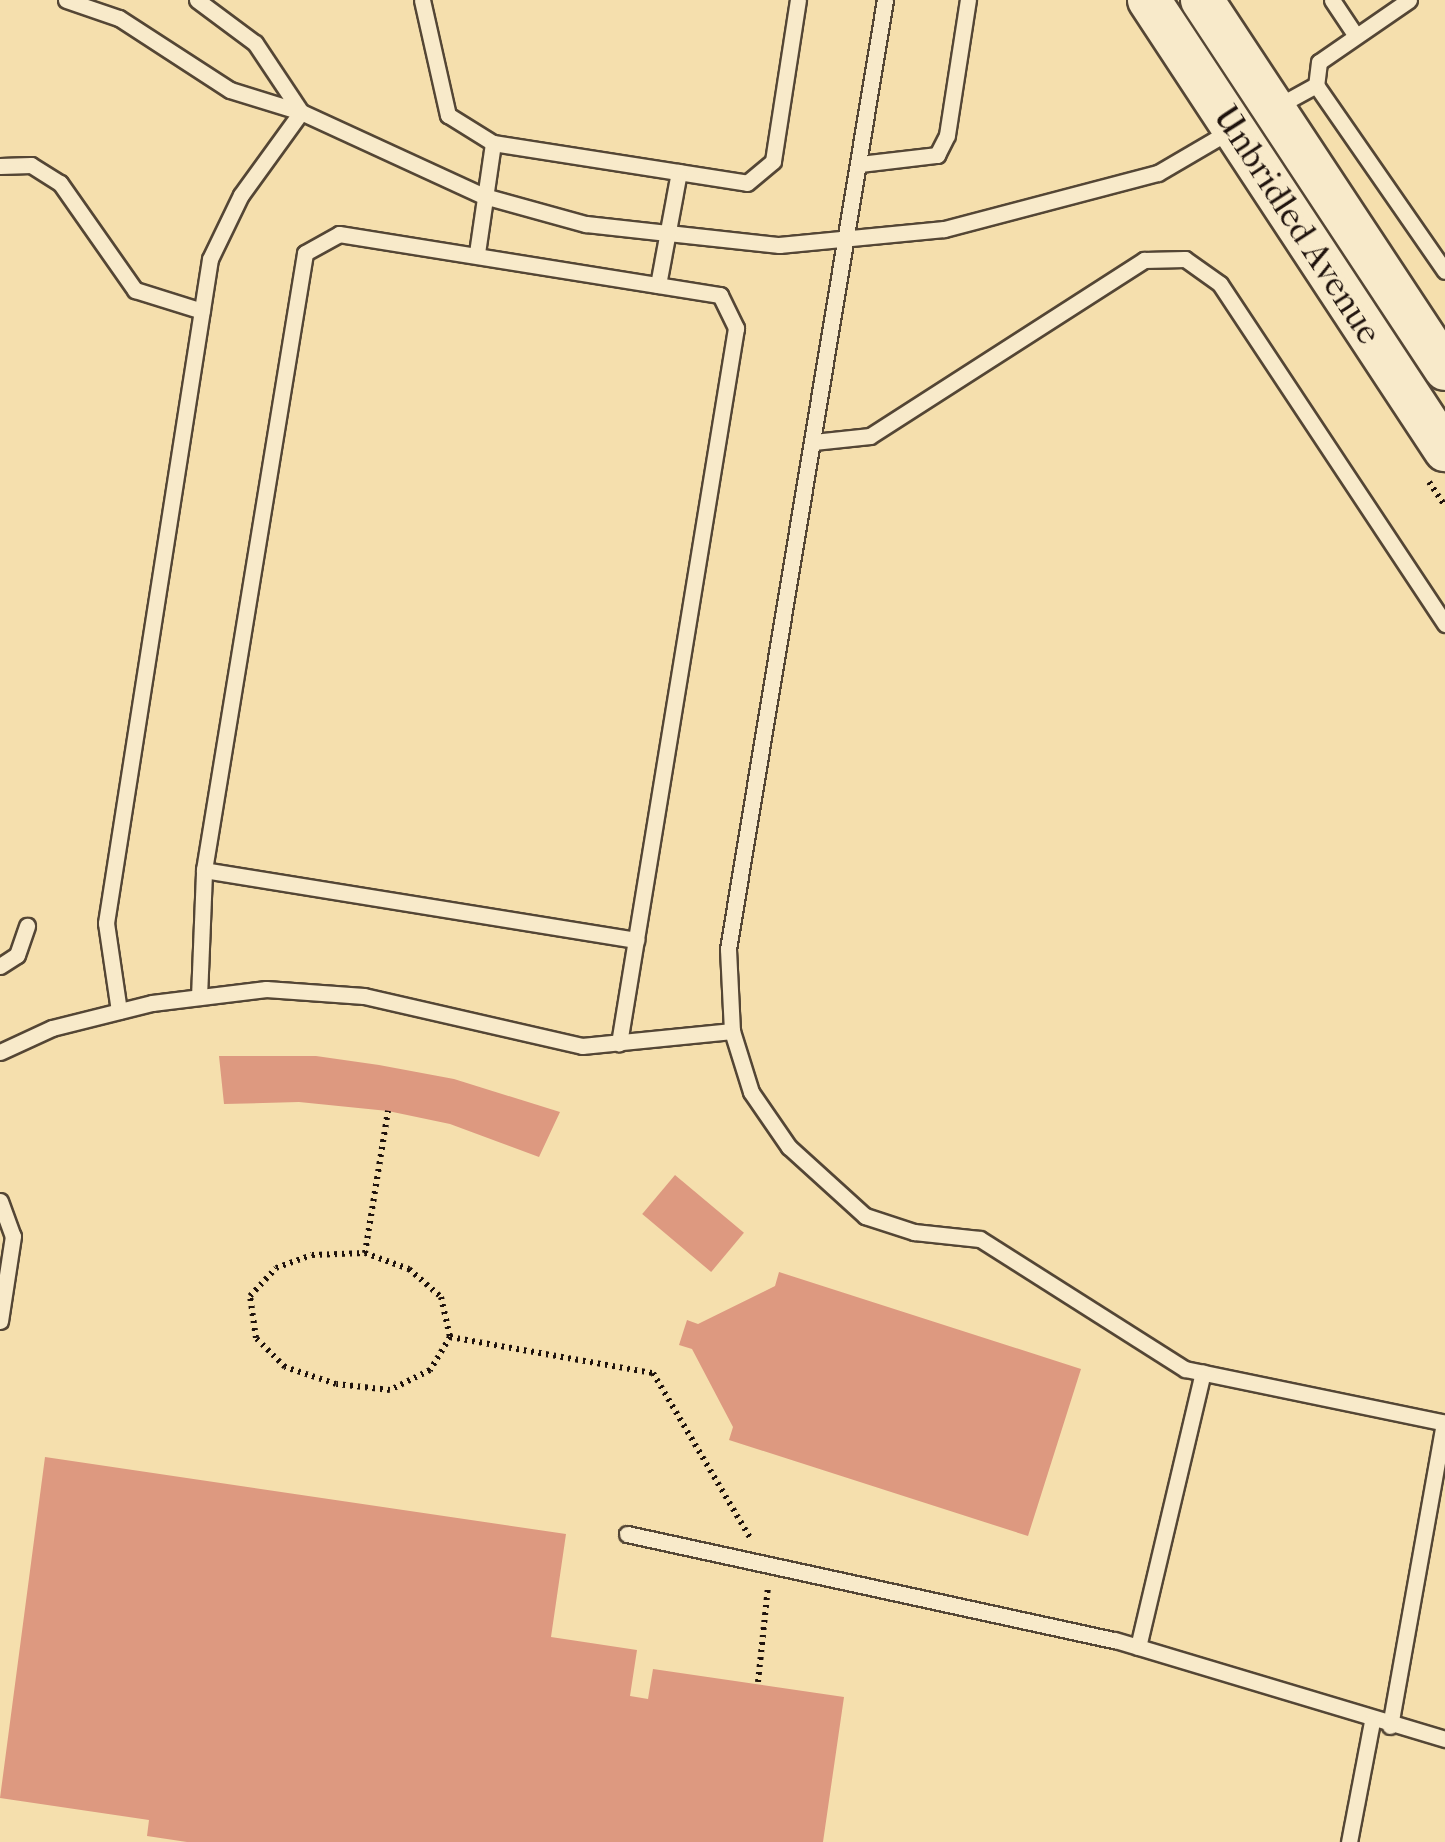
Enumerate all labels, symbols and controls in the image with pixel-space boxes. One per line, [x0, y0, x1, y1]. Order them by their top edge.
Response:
street label: Unbridled Avenue [1204, 98, 1390, 352]

